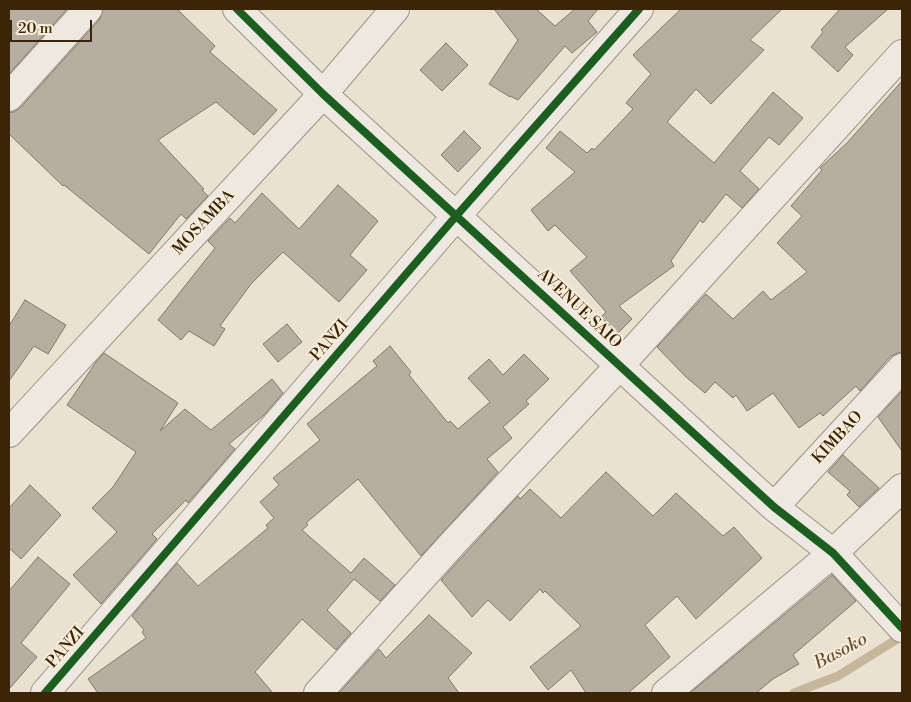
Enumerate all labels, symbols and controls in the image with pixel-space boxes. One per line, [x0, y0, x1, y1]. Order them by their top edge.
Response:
scale bar [12, 10, 95, 42]
text: 20 m [18, 19, 53, 38]
street label: MOSAMBA [169, 186, 239, 260]
street label: AVENUE SAIO [533, 265, 625, 353]
street label: PANZI [307, 316, 353, 366]
street label: KIMBAO [809, 408, 867, 468]
street label: PANZI [43, 623, 89, 673]
water label: Basoko [811, 629, 871, 675]

